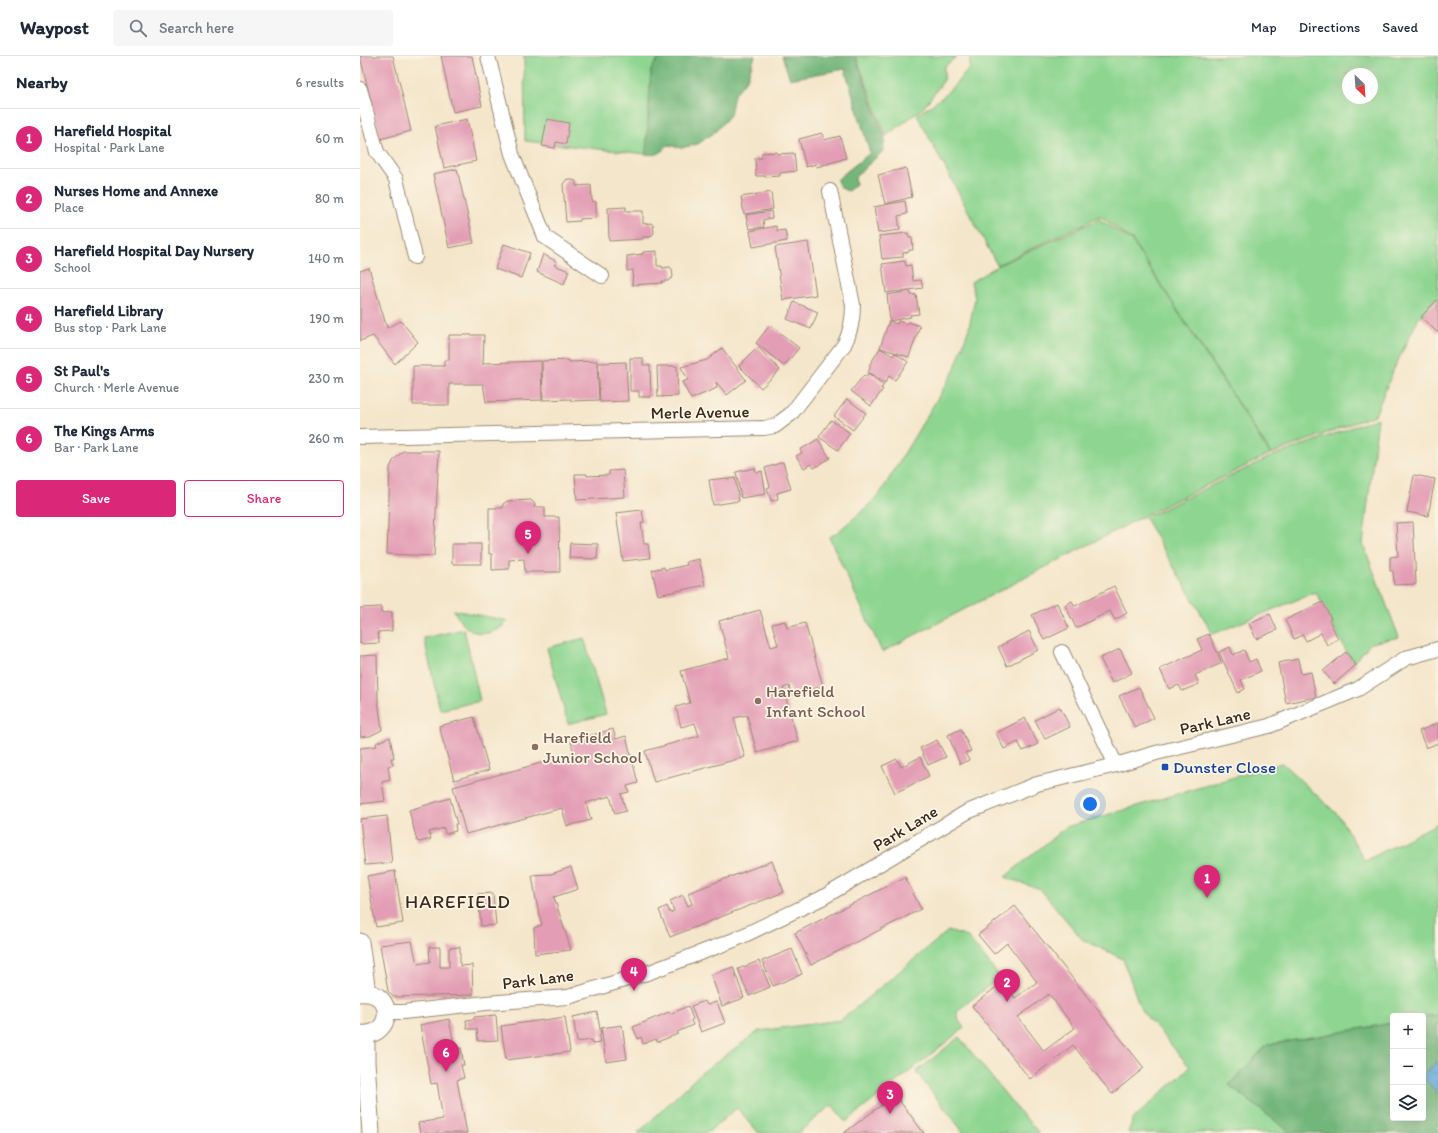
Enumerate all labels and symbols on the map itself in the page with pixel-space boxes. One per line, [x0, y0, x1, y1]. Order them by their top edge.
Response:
north arrow [1342, 68, 1378, 104]
street label: Merle Avenue [650, 401, 750, 423]
pin: 5 [515, 521, 541, 554]
place label: Harefield Infant School [766, 681, 866, 721]
marker: Harefield Infant School [753, 696, 763, 706]
street label: Park Lane [1178, 703, 1252, 739]
place label: Harefield Junior School [543, 727, 642, 767]
marker: Harefield Junior School [530, 742, 540, 752]
place label: Dunster Close [1173, 757, 1276, 777]
marker: Dunster Close [1160, 762, 1170, 772]
your location [1080, 794, 1100, 814]
street label: Park Lane [869, 801, 941, 855]
pin: 1 [1194, 865, 1220, 898]
district label: HAREFIELD [405, 890, 511, 913]
pin: 4 [621, 958, 647, 991]
street label: Park Lane [501, 965, 575, 993]
pin: 2 [994, 969, 1020, 1002]
pin: 6 [433, 1039, 459, 1072]
pin: 3 [877, 1081, 903, 1114]

